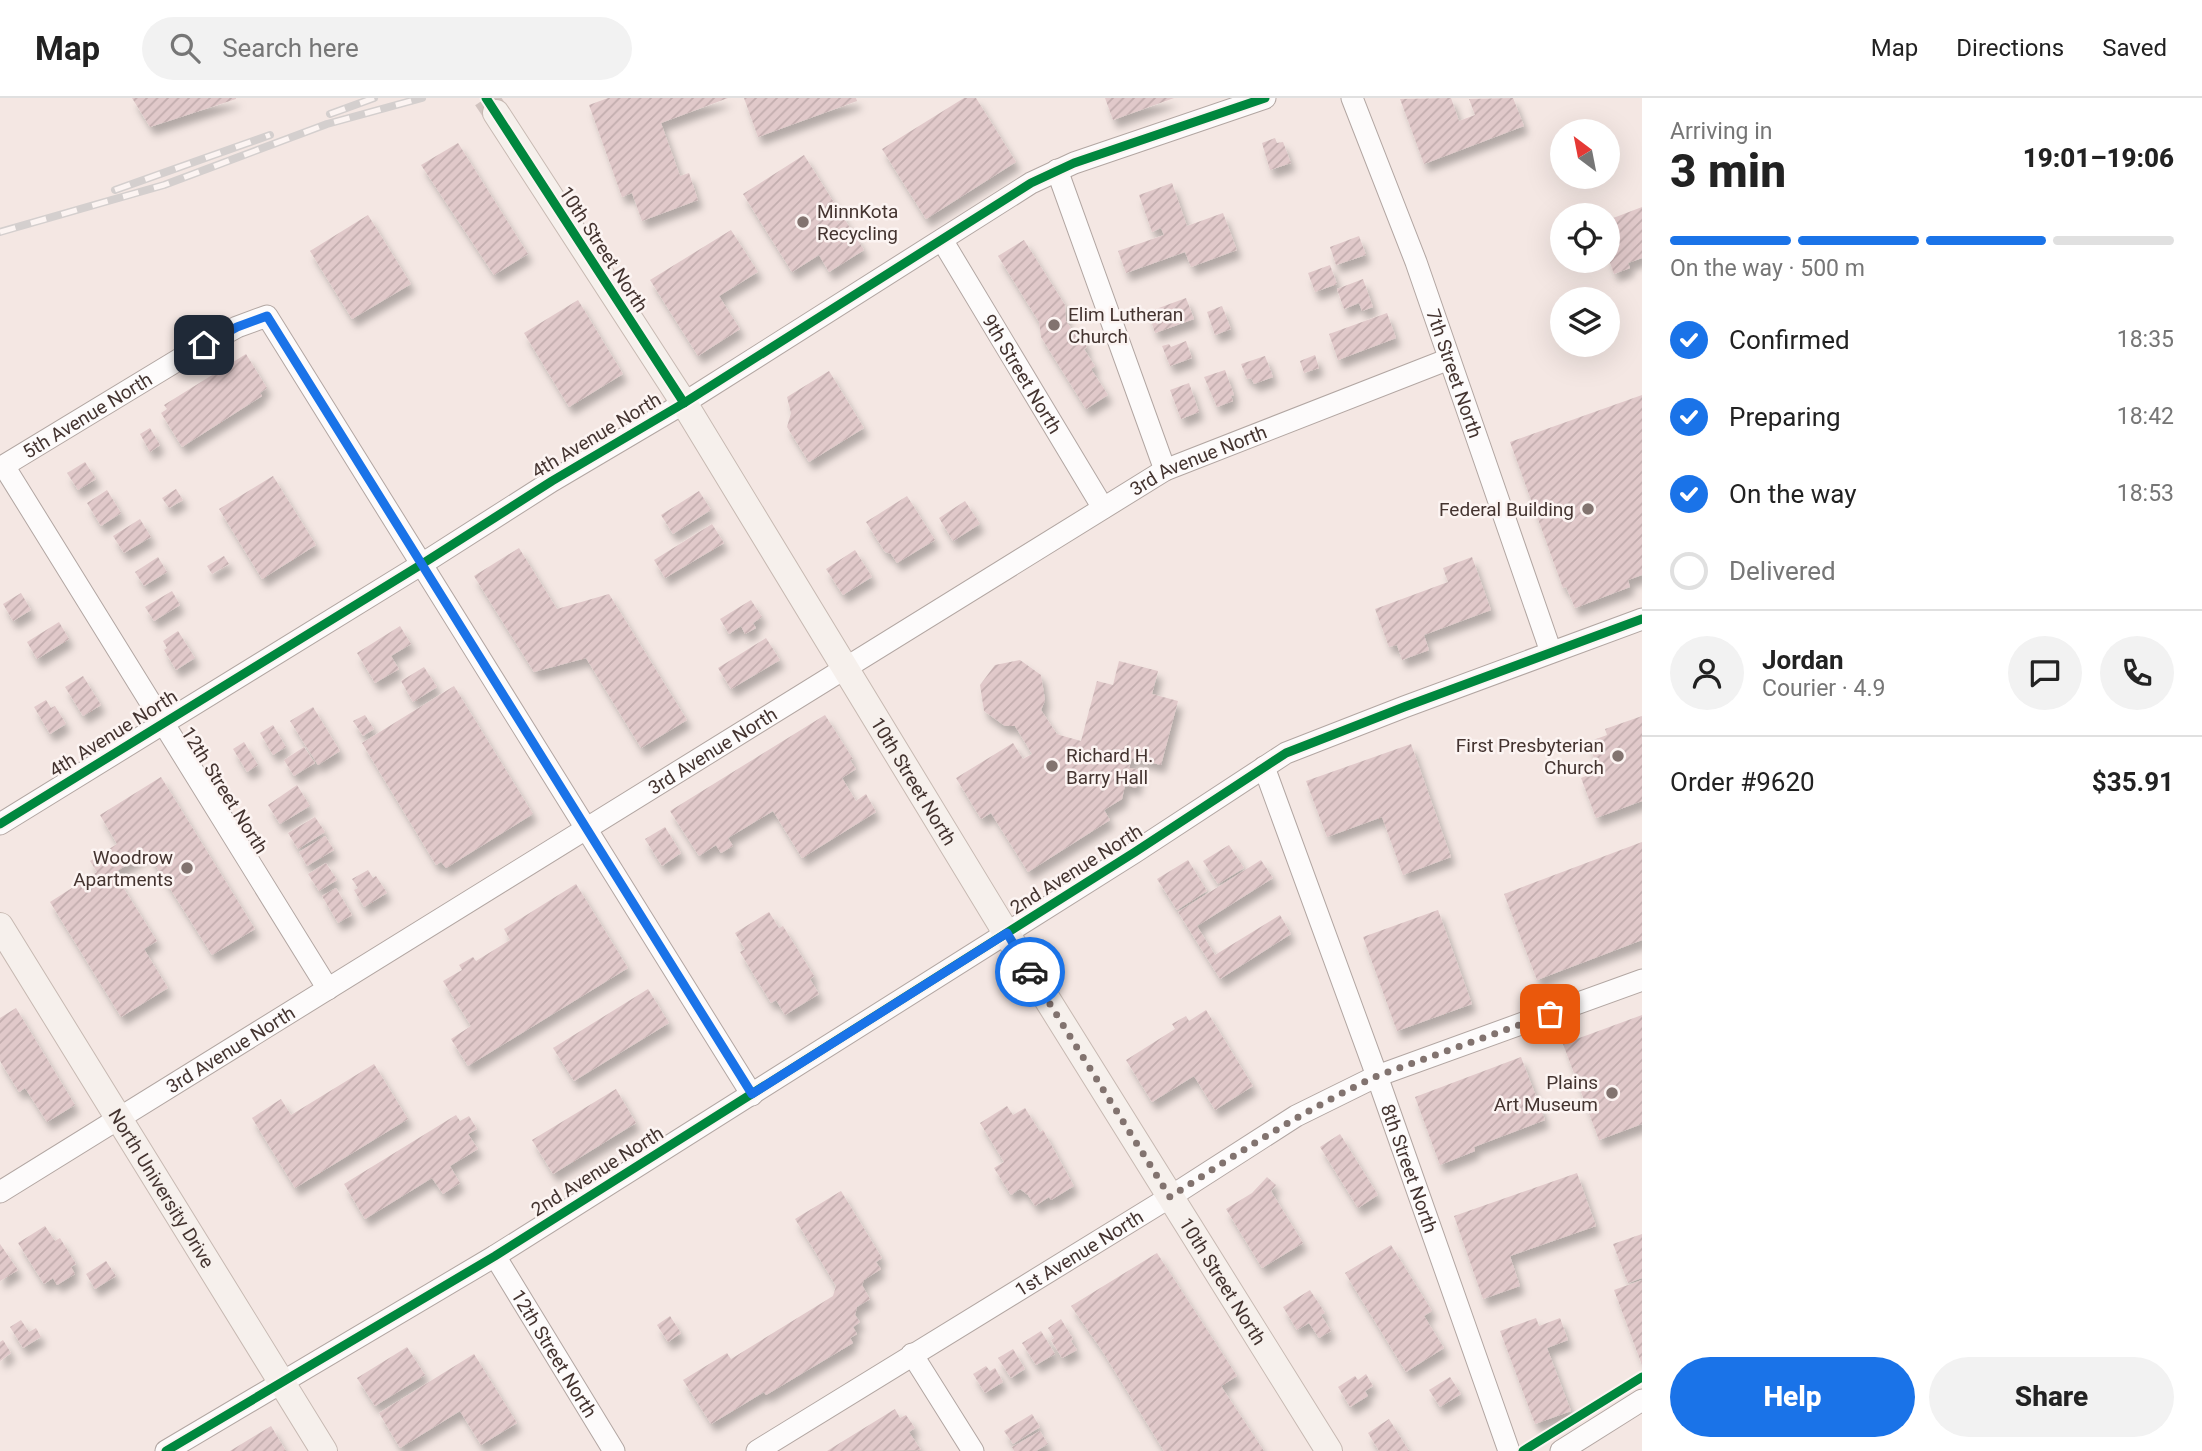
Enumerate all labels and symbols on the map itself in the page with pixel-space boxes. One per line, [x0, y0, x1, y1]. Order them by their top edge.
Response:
north arrow [1550, 119, 1620, 189]
street label: 10th Street North [554, 182, 653, 317]
place label: MinnKota Recycling [817, 200, 898, 245]
marker: MinnKota Recycling [795, 214, 811, 230]
place label: Elim Lutheran Church [1068, 303, 1183, 348]
street label: 7th Street North [1421, 306, 1487, 441]
street label: 9th Street North [977, 310, 1067, 438]
pin [174, 315, 234, 375]
marker: Elim Lutheran Church [1046, 317, 1062, 333]
street label: 5th Avenue North [19, 368, 156, 463]
street label: 4th Avenue North [527, 388, 665, 483]
street label: 3rd Avenue North [1126, 420, 1270, 501]
place label: Federal Building [1439, 498, 1574, 521]
marker: Federal Building [1580, 501, 1596, 517]
street label: 4th Avenue North [45, 685, 182, 782]
street label: 3rd Avenue North [644, 702, 781, 800]
street label: 10th Street North [866, 713, 961, 849]
street label: 12th Street North [176, 722, 273, 858]
place label: First Presbyterian Church [1456, 734, 1604, 779]
place label: Richard H. Barry Hall [1066, 744, 1153, 789]
marker: First Presbyterian Church [1610, 748, 1626, 764]
marker: Richard H. Barry Hall [1044, 758, 1060, 774]
street label: 2nd Avenue North [1006, 820, 1147, 919]
place label: Woodrow Apartments [73, 846, 173, 891]
marker: Woodrow Apartments [179, 860, 195, 876]
courier [995, 937, 1065, 1007]
pin [1520, 984, 1580, 1044]
street label: 3rd Avenue North [162, 1001, 299, 1098]
place label: Plains Art Museum [1494, 1071, 1598, 1116]
marker: Plains Art Museum [1604, 1085, 1620, 1101]
street label: 8th Street North [1376, 1101, 1442, 1236]
street label: North University Drive [104, 1105, 219, 1272]
street label: 2nd Avenue North [527, 1122, 668, 1221]
street label: 1st Avenue North [1011, 1205, 1148, 1302]
street label: 10th Street North [1174, 1214, 1271, 1349]
street label: 12th Street North [506, 1285, 602, 1422]

